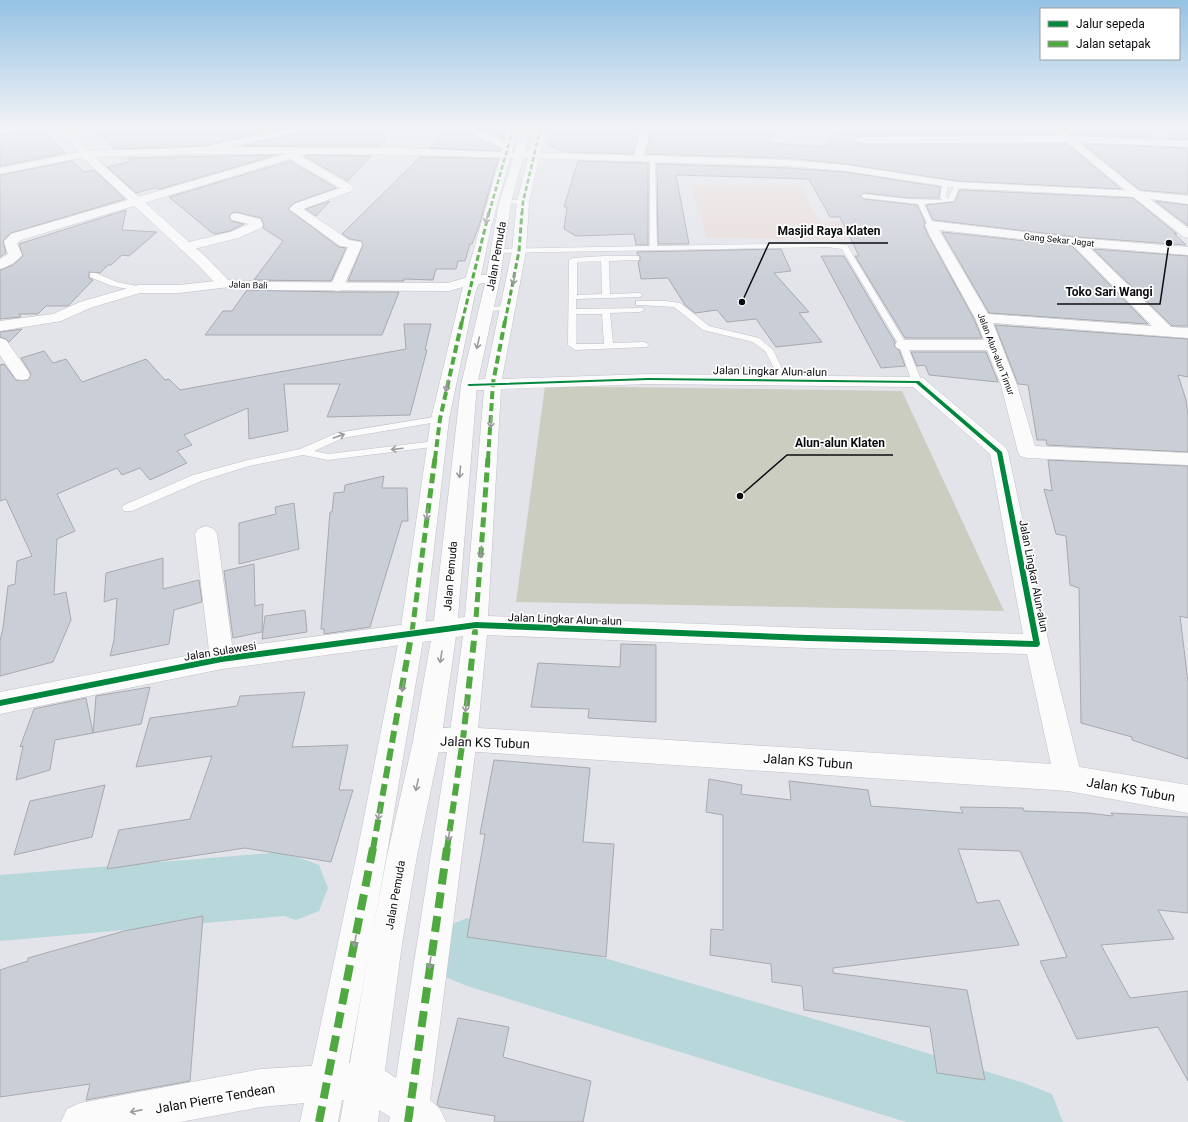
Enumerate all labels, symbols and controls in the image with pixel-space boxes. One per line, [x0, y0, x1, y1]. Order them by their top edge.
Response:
legend [1040, 8, 1180, 60]
text: Jalur sepeda [1076, 17, 1145, 31]
text: Jalan setapak [1076, 37, 1151, 51]
one-way arrow [483, 211, 491, 224]
callout: Masjid Raya Klaten [769, 219, 888, 243]
street label: Jalan Pemuda [484, 220, 509, 292]
text: Masjid Raya Klaten [777, 224, 881, 238]
street label: Gang Sekar Jagat [1023, 231, 1095, 249]
one-way arrow [509, 272, 517, 285]
street label: Jalan Bali [228, 279, 268, 291]
callout: Toko Sari Wangi [1057, 280, 1160, 304]
text: Toko Sari Wangi [1065, 285, 1153, 299]
street label: Jalan Alun-alun Timur [976, 312, 1016, 396]
one-way arrow [474, 337, 482, 350]
street label: Jalan Lingkar Alun-alun [713, 364, 827, 379]
one-way arrow [443, 380, 451, 393]
one-way arrow [487, 415, 494, 428]
callout: Alun-alun Klaten [787, 431, 893, 455]
one-way arrow [333, 432, 345, 440]
text: Alun-alun Klaten [795, 436, 885, 450]
one-way arrow [391, 445, 404, 453]
one-way arrow [457, 465, 464, 478]
one-way arrow [423, 507, 431, 520]
street label: Jalan Lingkar Alun-alun [1016, 519, 1051, 633]
street label: Jalan Pemuda [441, 541, 460, 612]
one-way arrow [478, 545, 485, 558]
street label: Jalan Lingkar Alun-alun [508, 611, 622, 628]
street label: Jalan Sulawesi [183, 639, 257, 664]
one-way arrow [436, 650, 444, 663]
one-way arrow [398, 679, 406, 692]
one-way arrow [463, 699, 470, 712]
street label: Jalan KS Tubun [440, 733, 530, 752]
street label: Jalan KS Tubun [763, 751, 853, 772]
street label: Jalan KS Tubun [1085, 774, 1176, 805]
one-way arrow [413, 778, 421, 791]
one-way arrow [375, 807, 383, 820]
one-way arrow [445, 828, 453, 841]
street label: Jalan Pemuda [383, 859, 408, 931]
one-way arrow [350, 935, 358, 948]
one-way arrow [426, 956, 434, 969]
street label: Jalan Pierre Tendean [154, 1081, 276, 1116]
one-way arrow [130, 1108, 143, 1116]

